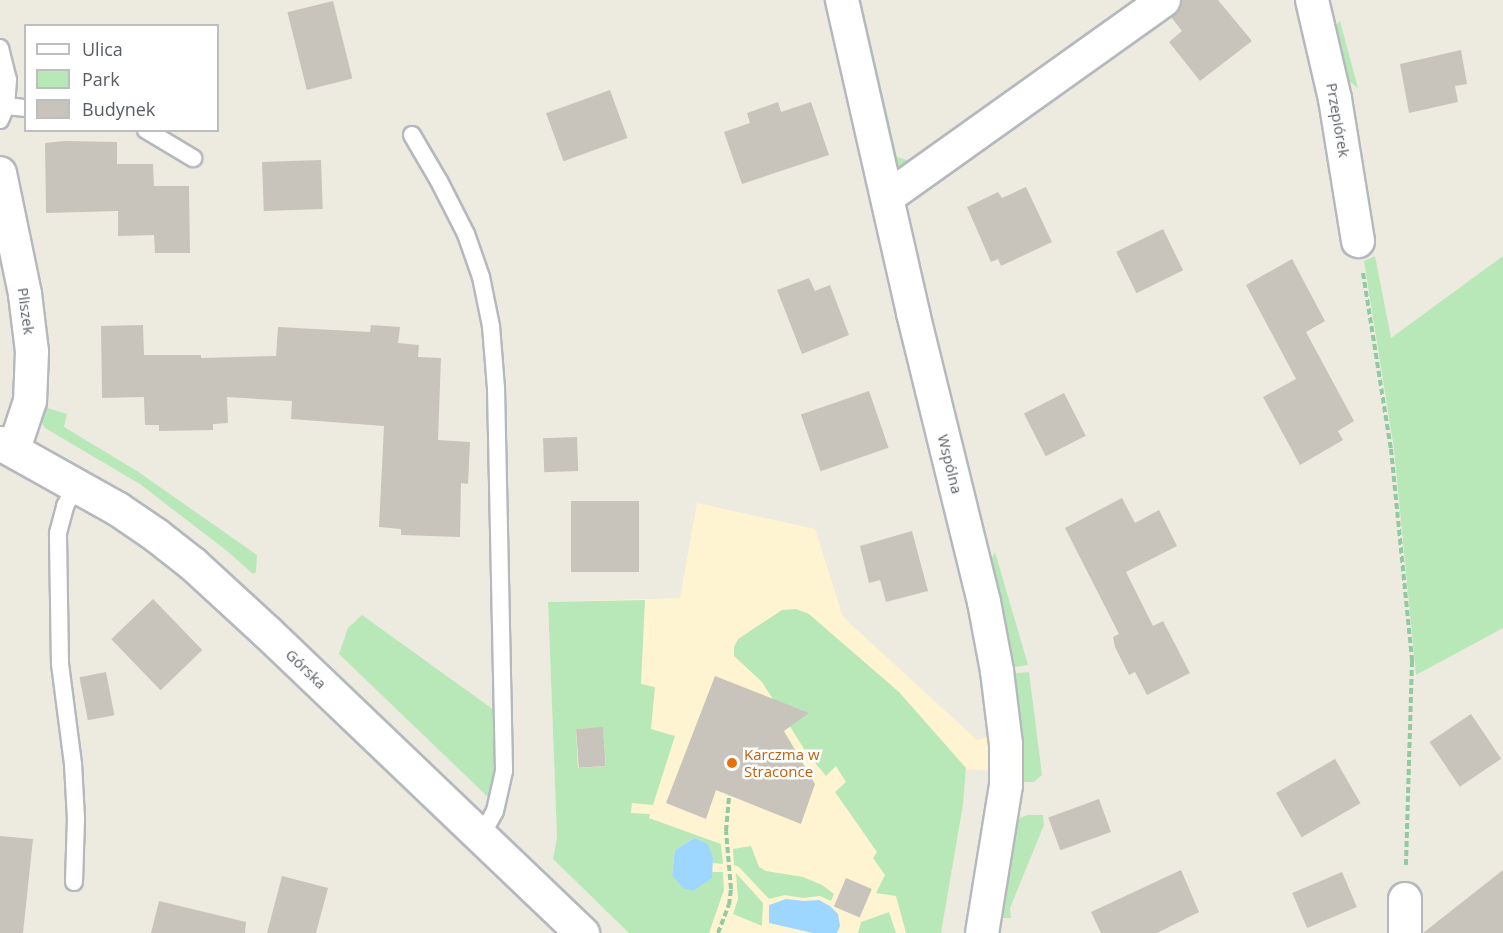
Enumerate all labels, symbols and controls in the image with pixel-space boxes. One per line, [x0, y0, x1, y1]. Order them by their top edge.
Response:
legend [24, 24, 219, 132]
text: Ulica [82, 37, 123, 61]
text: Park [82, 67, 120, 91]
street label: Przepiórek [1323, 81, 1353, 159]
text: Budynek [82, 97, 155, 121]
street label: Pliszek [14, 286, 38, 336]
street label: Wspólna [934, 432, 966, 496]
street label: Górska [282, 645, 330, 693]
place label: Karczma w Straconce [744, 745, 820, 780]
marker: Karczma w Straconce [725, 756, 739, 770]

